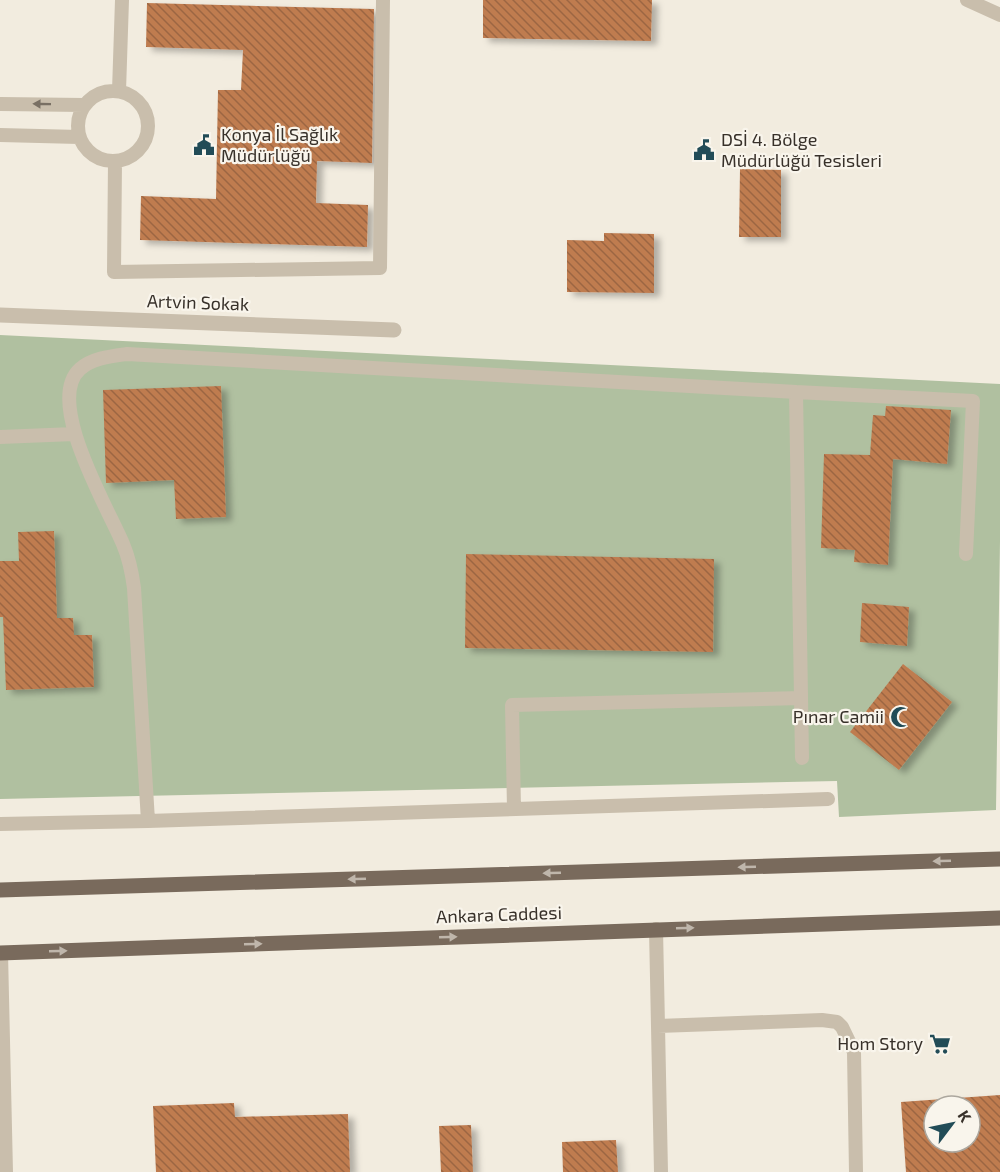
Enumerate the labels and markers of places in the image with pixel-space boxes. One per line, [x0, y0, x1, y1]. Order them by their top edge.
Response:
place label: Konya İl Sağlık Müdürlüğü [221, 123, 338, 166]
place label: DSİ 4. Bölge Müdürlüğü Tesisleri [721, 128, 882, 171]
public building icon: Konya İl Sağlık Müdürlüğü [192, 133, 216, 157]
public building icon: DSİ 4. Bölge Müdürlüğü Tesisleri [692, 138, 716, 162]
place label: Pınar Camii [793, 705, 884, 727]
mosque icon: Pınar Camii [889, 705, 913, 729]
place label: Hom Story [837, 1032, 923, 1054]
supermarket icon: Hom Story [928, 1032, 952, 1056]

